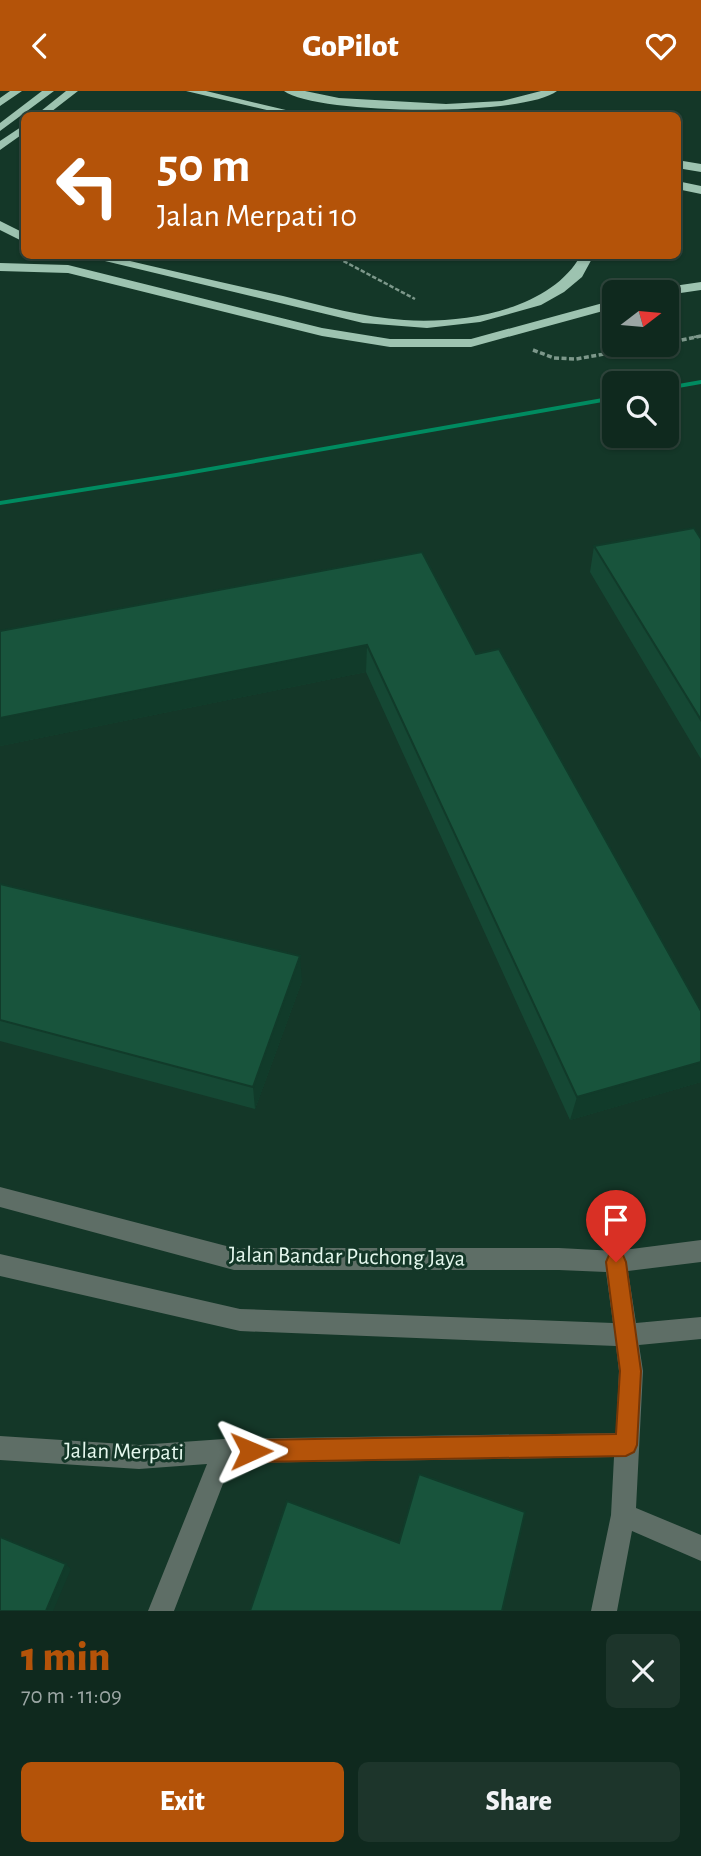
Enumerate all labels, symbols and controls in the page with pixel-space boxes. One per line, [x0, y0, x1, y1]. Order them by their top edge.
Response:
icon: back [21, 27, 59, 65]
icon: heart [642, 27, 680, 65]
text: GoPilot [302, 30, 399, 62]
icon: left [42, 140, 133, 231]
text: 50 m [157, 142, 251, 191]
text: Jalan Merpati 10 [157, 200, 357, 232]
north arrow [602, 280, 679, 357]
map controls [602, 280, 679, 448]
button: search [602, 371, 679, 448]
pin [586, 1190, 646, 1262]
icon: arrive [597, 1201, 635, 1239]
street label: Jalan Bandar Puchong Jaya [229, 1243, 465, 1271]
position arrow [214, 1414, 288, 1488]
street label: Jalan Merpati [64, 1439, 184, 1465]
button: close [606, 1634, 680, 1708]
text: 1 min [21, 1636, 110, 1678]
text: 70 m · 11:09 [21, 1685, 122, 1708]
button: Exit [21, 1762, 344, 1842]
button: Share [358, 1762, 680, 1842]

